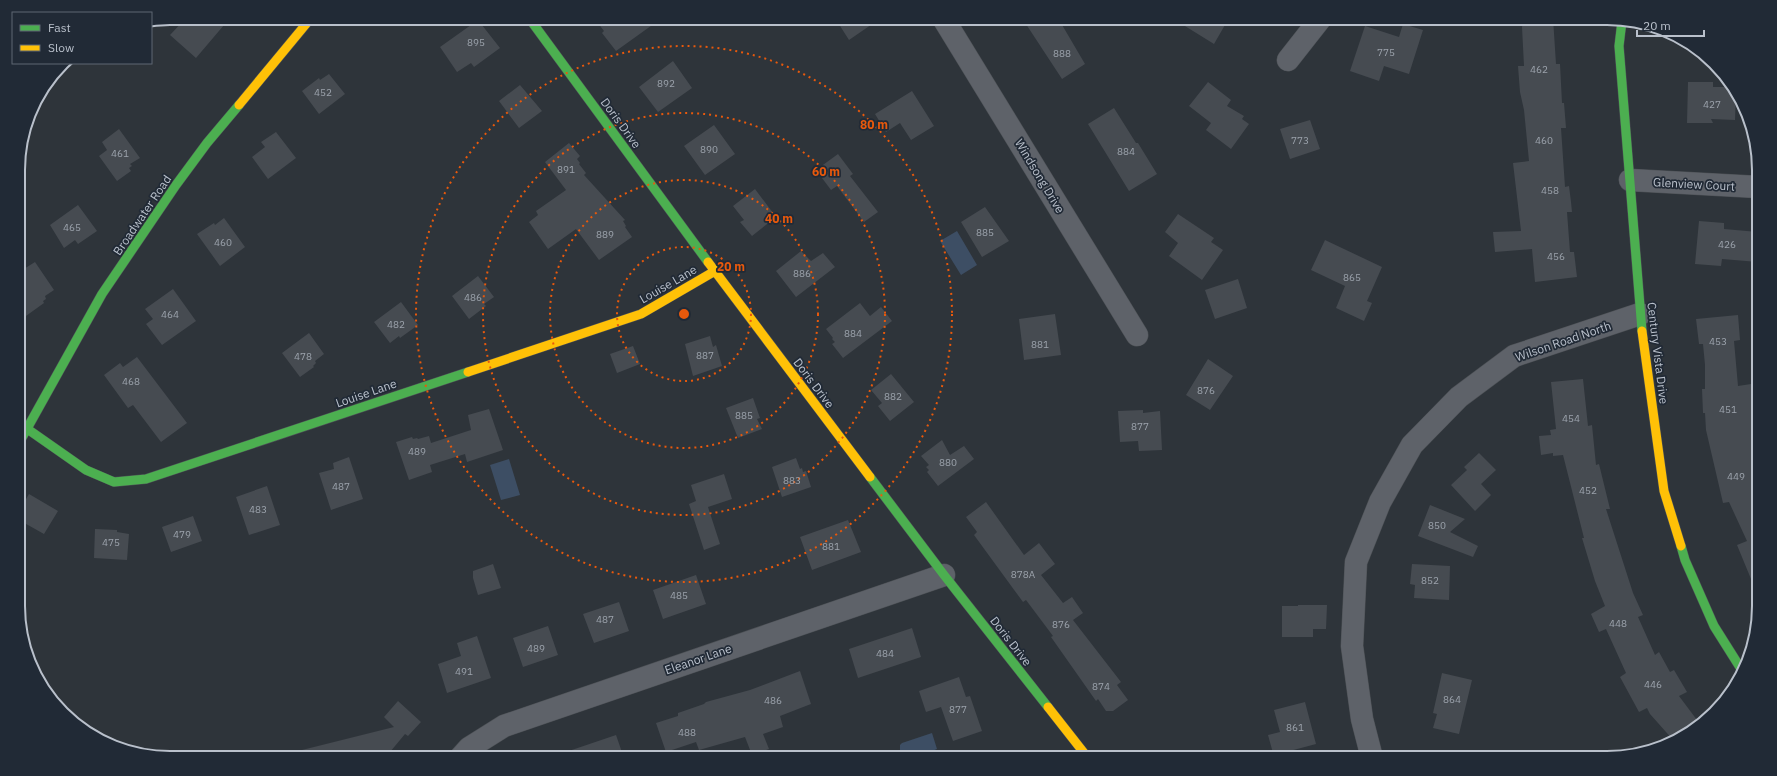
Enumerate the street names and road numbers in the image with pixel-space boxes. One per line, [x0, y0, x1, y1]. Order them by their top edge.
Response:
street label: Doris Drive [598, 95, 645, 151]
street label: Windsong Drive [1012, 136, 1068, 216]
street label: Broadwater Road [110, 172, 174, 258]
street label: Glenview Court [1653, 174, 1735, 194]
street label: Louise Lane [637, 261, 700, 306]
street label: Century Vista Drive [1644, 301, 1672, 405]
street label: Wilson Road North [1513, 318, 1613, 364]
street label: Doris Drive [790, 355, 838, 411]
street label: Louise Lane [334, 375, 399, 410]
street label: Doris Drive [987, 613, 1035, 669]
street label: Eleanor Lane [663, 640, 734, 677]

